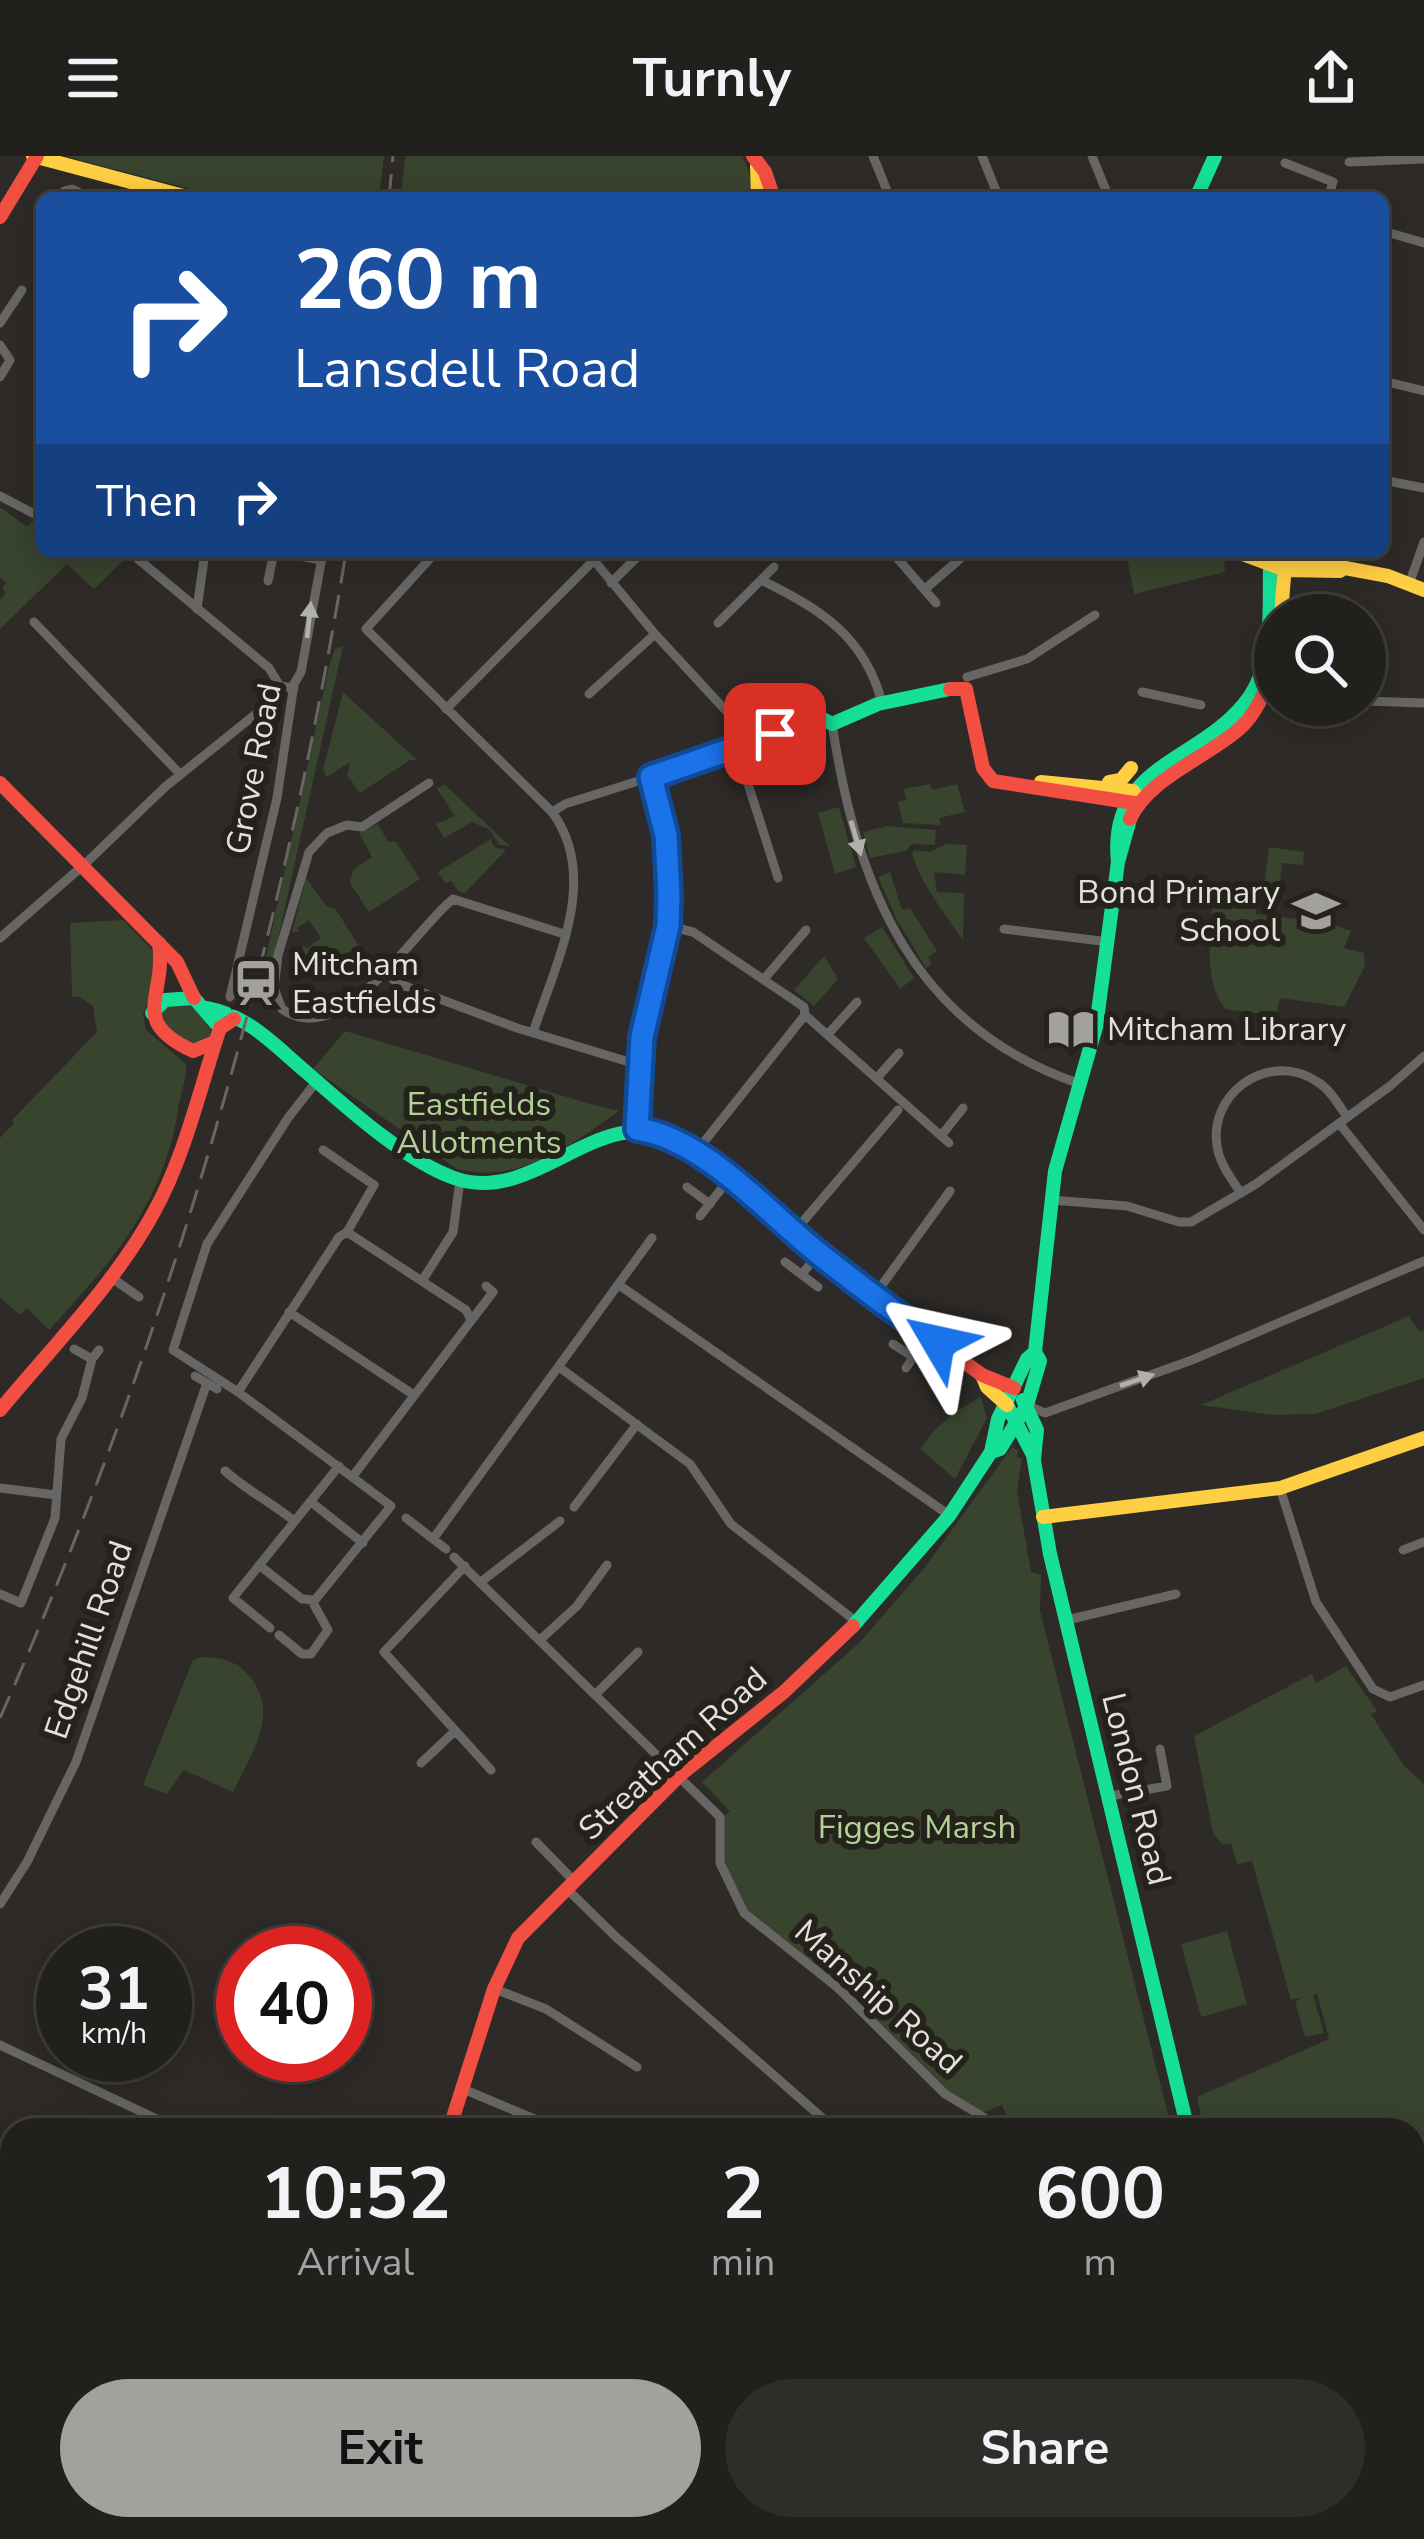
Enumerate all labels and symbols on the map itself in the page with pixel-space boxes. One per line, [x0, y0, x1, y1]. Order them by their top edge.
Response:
one-way arrow [300, 601, 319, 639]
street label: Grove Road [215, 680, 293, 858]
pin [724, 683, 826, 785]
one-way arrow [848, 820, 866, 857]
place label: Bond Primary School [1077, 870, 1280, 953]
school or university icon: Bond Primary School [1291, 886, 1341, 936]
place label: Mitcham Eastfields [292, 942, 437, 1025]
station icon: Mitcham Eastfields [231, 958, 281, 1008]
library icon: Mitcham Library [1046, 1004, 1096, 1054]
place label: Mitcham Library [1107, 1007, 1346, 1052]
park label: Eastfields Allotments [396, 1082, 562, 1165]
position arrow [875, 1279, 1001, 1405]
one-way arrow [1119, 1370, 1155, 1388]
street label: Edgehill Road [34, 1535, 144, 1745]
street label: Streatham Road [569, 1657, 777, 1851]
street label: London Road [1090, 1688, 1182, 1890]
park label: Figges Marsh [818, 1805, 1016, 1850]
street label: Manship Road [784, 1910, 972, 2084]
speed limit sign: 40 [216, 1926, 372, 2082]

